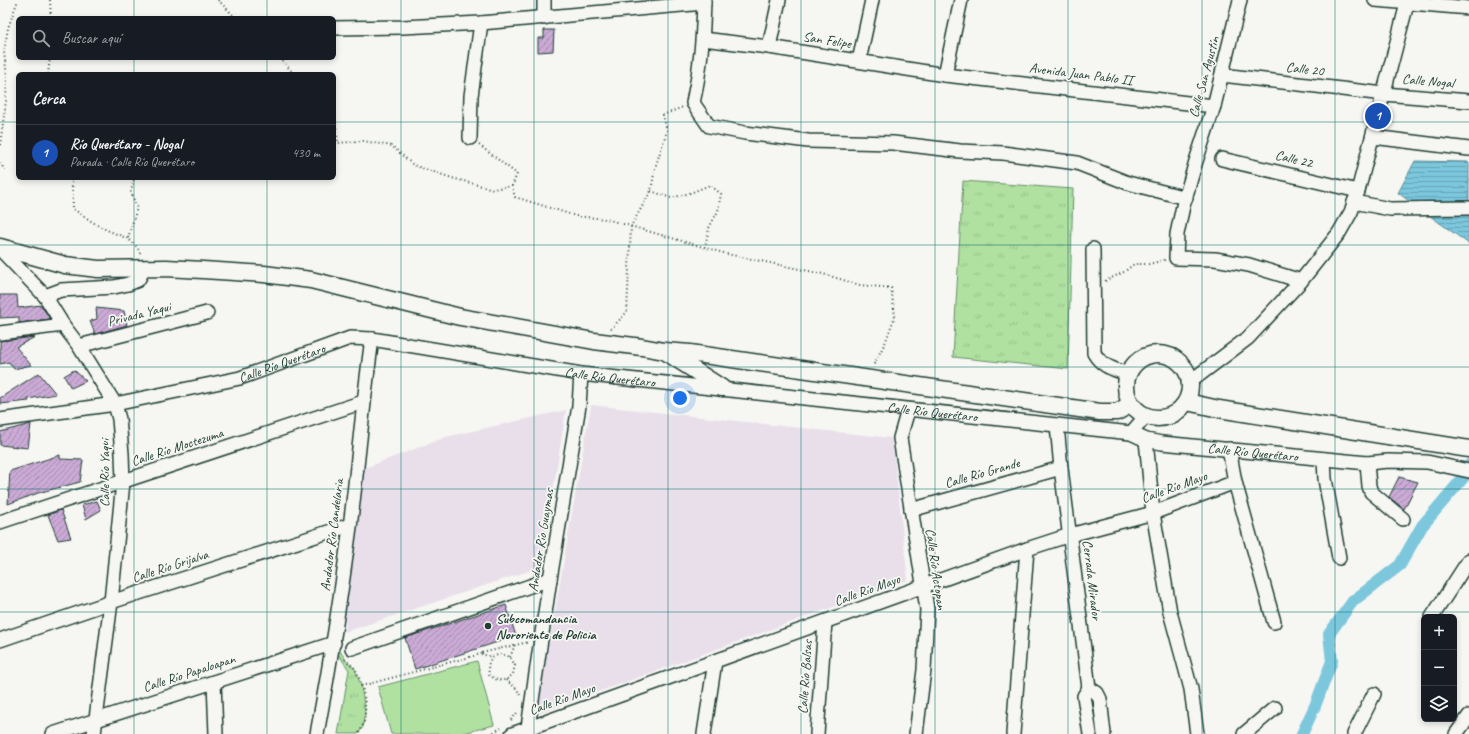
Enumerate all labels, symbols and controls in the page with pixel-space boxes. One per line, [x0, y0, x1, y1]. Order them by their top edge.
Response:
search box [16, 16, 336, 60]
icon: search [30, 27, 52, 49]
street label: San Felipe [802, 28, 854, 52]
text: Buscar aquí [62, 29, 121, 48]
street label: Calle San Agustín [1185, 34, 1223, 119]
street label: Calle 20 [1285, 58, 1327, 80]
street label: Avenida Juan Pablo II [1028, 59, 1137, 89]
street label: Calle Nogal [1401, 70, 1457, 92]
text: Cerca [32, 88, 65, 109]
pin: 1 [1365, 101, 1391, 131]
text: Río Querétaro - Nogal [70, 135, 182, 154]
text: 1 [42, 145, 48, 161]
text: 430 m [292, 145, 320, 161]
street label: Calle 22 [1274, 146, 1316, 172]
text: Parada · Calle Río Querétaro [70, 154, 194, 170]
street label: Privada Yaqui [106, 297, 175, 330]
street label: Calle Río Querétaro [236, 339, 329, 386]
street label: Calle Río Querétaro [564, 363, 658, 391]
your location [670, 388, 690, 408]
street label: Calle Río Querétaro [886, 398, 980, 425]
street label: Calle Río Moctezuma [129, 424, 226, 470]
street label: Calle Río Yaqui [96, 437, 113, 507]
street label: Calle Río Querétaro [1207, 439, 1301, 465]
street label: Calle Río Grande [943, 454, 1023, 492]
street label: Calle Río Mayo [1139, 467, 1210, 507]
street label: Andador Río Candelaria [317, 477, 347, 592]
street label: Andador Río Guaymas [524, 486, 558, 593]
street label: Calle Río Actopan [922, 527, 950, 612]
street label: Cerrada Mirador [1079, 539, 1105, 622]
street label: Calle Río Grijalva [130, 545, 211, 586]
street label: Calle Río Mayo [832, 570, 903, 610]
place label: Subcomandancia Nororiente de Policia [496, 610, 597, 643]
map controls [1421, 614, 1457, 722]
button: + [1421, 614, 1457, 650]
marker: Subcomandancia Nororiente de Policia [483, 621, 493, 631]
street label: Calle Río Balsas [794, 638, 816, 714]
street label: Calle Río Papaloapan [141, 650, 238, 696]
button: − [1421, 650, 1457, 686]
street label: Calle Río Mayo [527, 679, 598, 719]
button: layers [1421, 686, 1457, 722]

